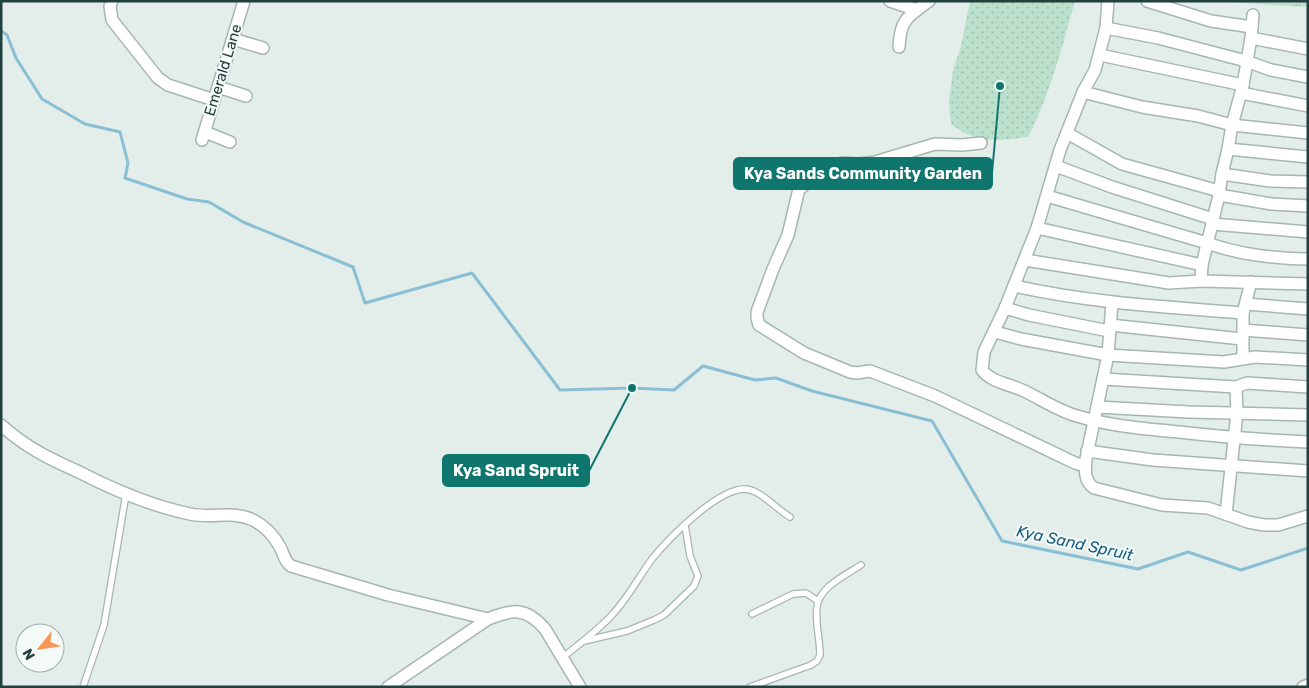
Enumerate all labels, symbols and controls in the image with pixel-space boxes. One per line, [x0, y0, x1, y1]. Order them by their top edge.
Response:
street label: Emerald Lane [200, 22, 246, 118]
callout: Kya Sands Community Garden [734, 158, 992, 189]
text: Kya Sands Community Garden [744, 164, 982, 183]
callout: Kya Sand Spruit [443, 455, 589, 486]
text: Kya Sand Spruit [453, 461, 580, 480]
water label: Kya Sand Spruit [1015, 521, 1136, 565]
north arrow [15, 623, 65, 673]
text: N [19, 646, 39, 663]

